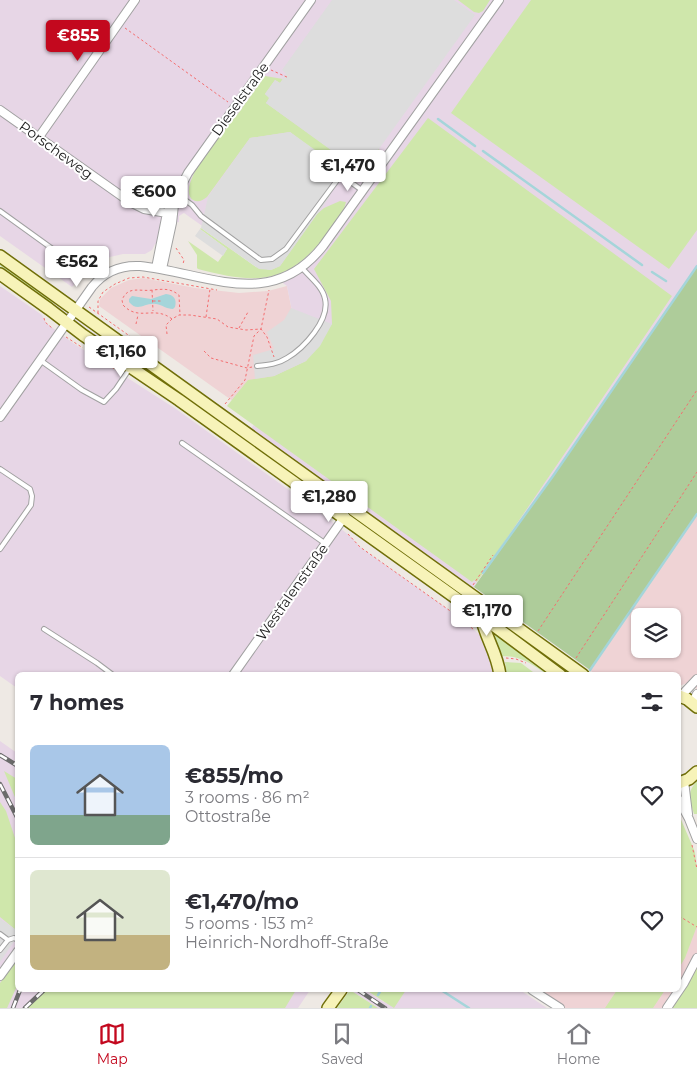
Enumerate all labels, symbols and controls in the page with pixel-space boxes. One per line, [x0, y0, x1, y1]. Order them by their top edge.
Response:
pin: €855 [48, 20, 108, 62]
text: €855 [57, 26, 99, 45]
street label: Dieselstraße [207, 59, 273, 139]
street label: Porscheweg [16, 117, 96, 183]
pin: €1,470 [307, 150, 389, 192]
text: €1,470 [321, 156, 375, 175]
pin: €600 [124, 176, 184, 218]
text: €600 [132, 182, 176, 201]
pin: €562 [47, 246, 107, 288]
text: €562 [56, 252, 98, 271]
pin: €1,160 [80, 336, 162, 378]
text: €1,160 [96, 342, 146, 361]
pin: €1,280 [288, 480, 370, 523]
text: €1,280 [302, 487, 356, 506]
street label: Westfalenstraße [252, 540, 332, 644]
pin: €1,170 [446, 594, 528, 637]
text: €1,170 [462, 601, 512, 620]
map controls [631, 608, 681, 658]
button: layers [631, 608, 681, 658]
icon: filters [638, 688, 666, 716]
text: 7 homes [30, 690, 124, 715]
text: €855/mo [185, 763, 283, 788]
icon: home [70, 765, 130, 825]
icon: heart [638, 781, 666, 809]
text: 3 rooms · 86 m² [185, 788, 310, 807]
text: Ottostraße [185, 807, 271, 826]
text: €1,470/mo [185, 889, 299, 914]
icon: home [70, 890, 130, 950]
icon: heart [638, 906, 666, 934]
text: 5 rooms · 153 m² [185, 914, 314, 933]
text: Heinrich-Nordhoff-Straße [185, 933, 389, 952]
tab: Map [97, 1020, 128, 1068]
tab: Saved [321, 1020, 363, 1068]
tab: Home [557, 1020, 600, 1068]

